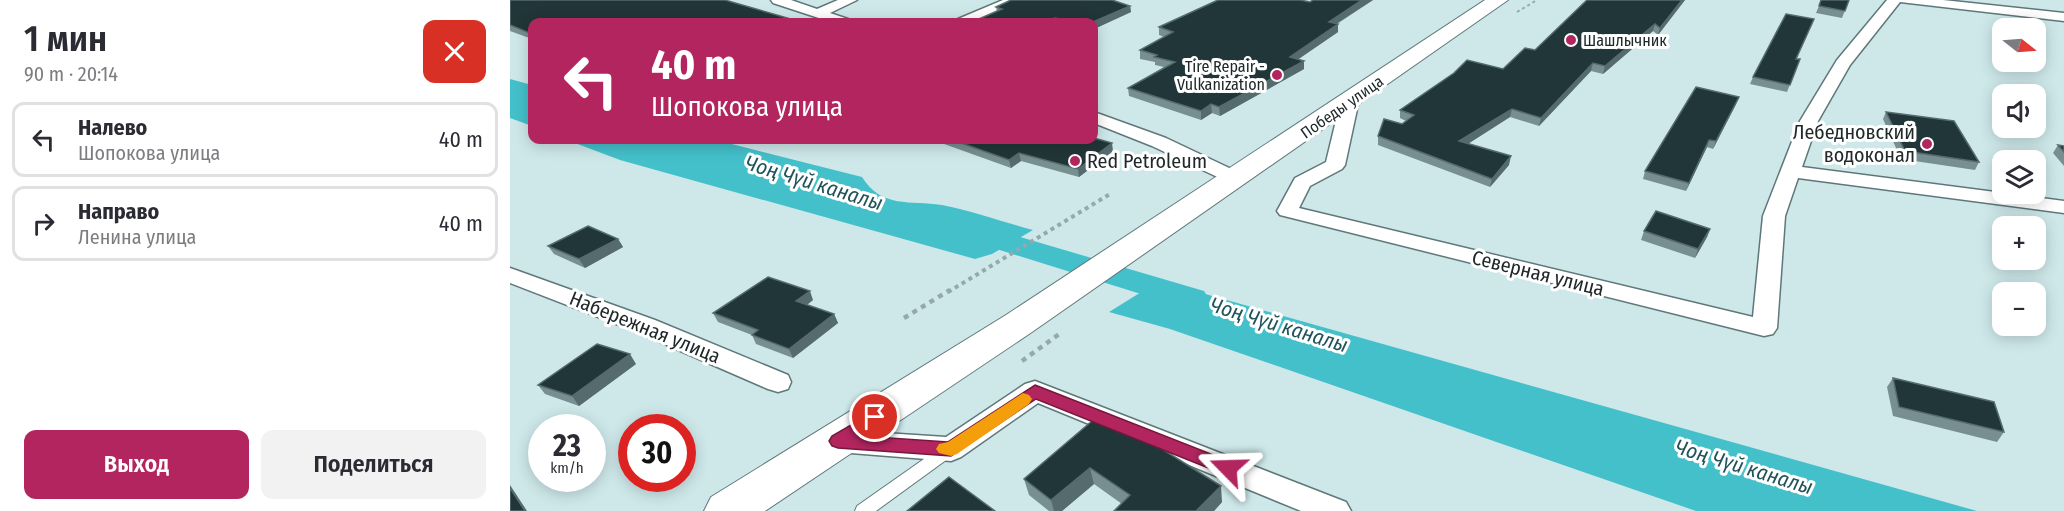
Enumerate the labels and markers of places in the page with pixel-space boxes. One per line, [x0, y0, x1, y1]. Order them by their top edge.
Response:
place label: Шашлычник [1583, 31, 1667, 50]
marker: Шашлычник [1564, 33, 1578, 47]
place label: Tire Repair - Vulkanization [1177, 57, 1265, 94]
marker: Tire Repair - Vulkanization [1270, 68, 1284, 82]
place label: Лебедновский водоконал [1793, 120, 1915, 167]
marker: Лебедновский водоконал [1920, 137, 1934, 151]
place label: Red Petroleum [1087, 149, 1207, 173]
marker: Red Petroleum [1068, 154, 1082, 168]
pin [849, 391, 900, 442]

